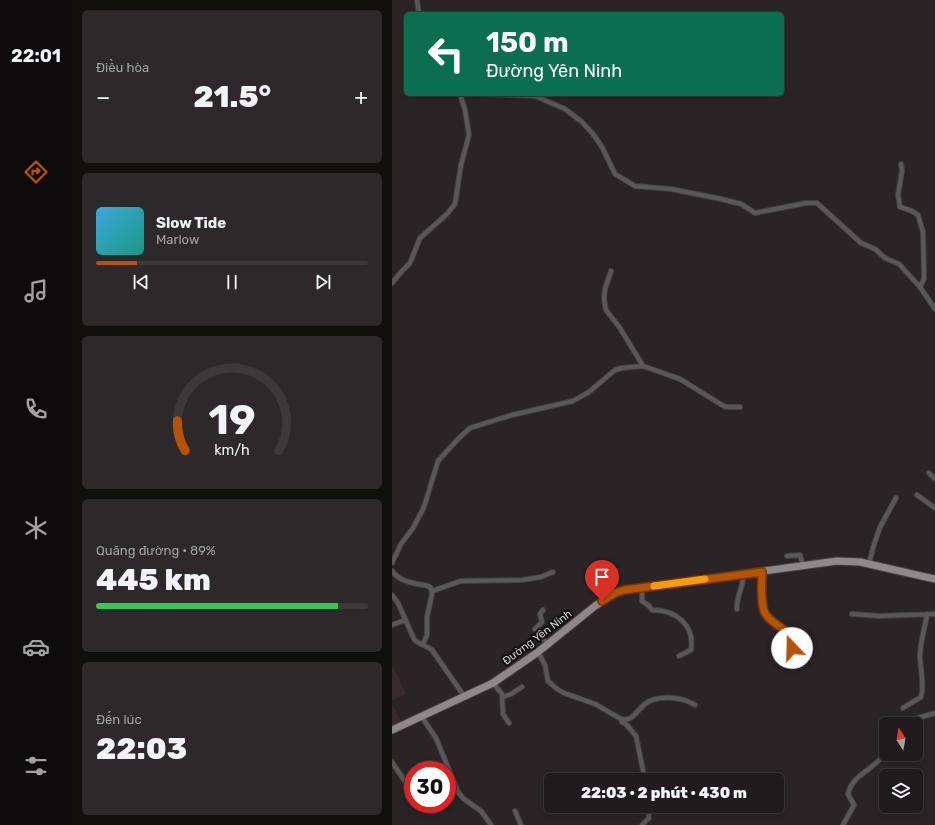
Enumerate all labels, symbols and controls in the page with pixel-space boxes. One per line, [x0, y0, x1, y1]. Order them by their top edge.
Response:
text: 150 m [486, 26, 569, 59]
icon: left [420, 28, 472, 80]
text: 22:01 [11, 45, 61, 67]
text: Điều hòa [96, 60, 149, 75]
text: Đường Yên Ninh [486, 60, 622, 82]
text: 21.5° [193, 79, 271, 115]
text: − [96, 84, 110, 111]
text: + [354, 84, 368, 111]
icon: directions [22, 158, 50, 186]
text: Slow Tide [156, 214, 226, 232]
text: Marlow [156, 232, 199, 247]
icon: previous [130, 271, 152, 293]
icon: pause [221, 271, 243, 293]
icon: next [312, 271, 334, 293]
icon: music [22, 277, 50, 305]
text: 19 [208, 394, 256, 443]
icon: phone [22, 395, 50, 423]
text: km/h [214, 441, 250, 458]
icon: climate [22, 514, 50, 542]
text: Quãng đường · 89% [96, 543, 216, 558]
pin [585, 560, 619, 601]
text: 445 km [96, 562, 211, 598]
icon: arrive [591, 566, 613, 588]
street label: Đường Yên Ninh [500, 607, 574, 668]
position arrow [771, 627, 813, 669]
icon: car [22, 633, 50, 661]
text: Đến lúc [96, 712, 142, 727]
north arrow [879, 717, 923, 761]
map controls [879, 717, 923, 813]
text: 22:03 [96, 731, 187, 767]
icon: filters [22, 752, 50, 780]
speed limit sign: 30 [404, 761, 456, 813]
button: layers [879, 769, 923, 813]
text: 22:03 · 2 phút · 430 m [581, 784, 747, 802]

